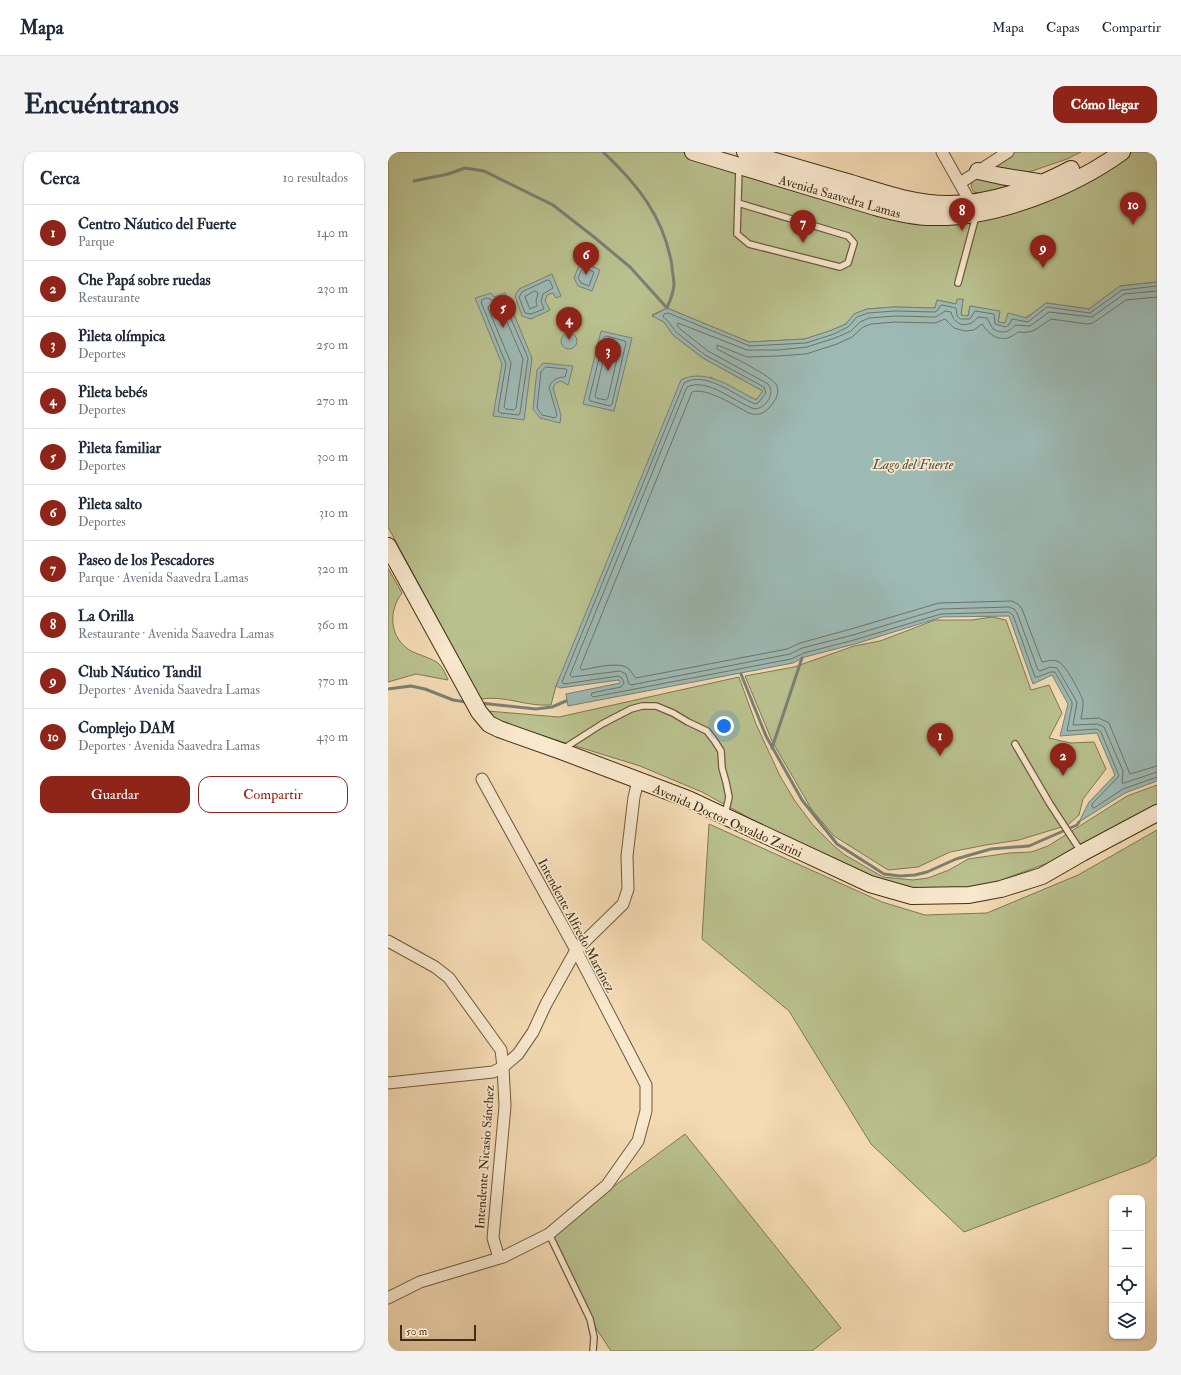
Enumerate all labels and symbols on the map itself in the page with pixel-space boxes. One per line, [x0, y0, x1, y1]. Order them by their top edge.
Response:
street label: Avenida Saavedra Lamas [776, 172, 903, 222]
pin: 10 [1120, 192, 1146, 225]
pin: 8 [949, 198, 975, 231]
pin: 7 [790, 210, 816, 243]
pin: 9 [1030, 235, 1056, 268]
pin: 6 [573, 242, 599, 275]
pin: 5 [490, 295, 516, 328]
pin: 4 [556, 307, 582, 340]
pin: 3 [595, 338, 621, 371]
water label: Lago del Fuerte [872, 456, 954, 473]
your location [714, 716, 734, 736]
pin: 1 [927, 723, 953, 756]
pin: 2 [1050, 743, 1076, 776]
street label: Avenida Doctor Osvaldo Zarini [650, 780, 805, 861]
street label: Intendente Alfredo Martínez [534, 856, 619, 996]
street label: Intendente Nicasio Sánchez [472, 1084, 498, 1230]
scale bar [400, 1323, 476, 1342]

